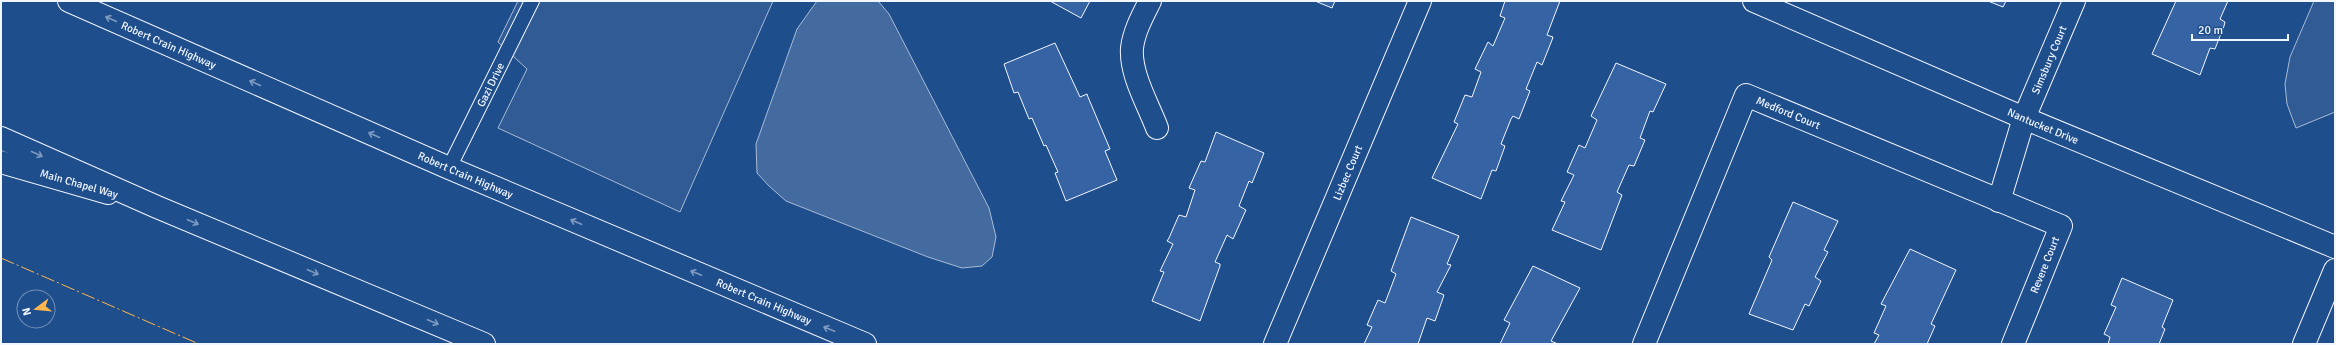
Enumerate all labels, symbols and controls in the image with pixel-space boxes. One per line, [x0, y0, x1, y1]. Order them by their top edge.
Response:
one-way arrow [105, 15, 117, 22]
scale bar [2192, 16, 2288, 42]
street label: Robert Crain Highway [119, 18, 219, 72]
text: 20 m [2198, 23, 2223, 38]
street label: Simsbury Court [2029, 24, 2069, 96]
street label: Gazi Drive [474, 60, 507, 109]
one-way arrow [250, 79, 262, 86]
street label: Medford Court [1754, 94, 1823, 132]
street label: Nantucket Drive [2006, 105, 2081, 146]
one-way arrow [369, 131, 381, 138]
street label: Lizbec Court [1330, 143, 1365, 202]
street label: Robert Crain Highway [416, 149, 516, 201]
one-way arrow [30, 151, 42, 158]
street label: Main Chapel Way [38, 167, 120, 202]
one-way arrow [571, 218, 583, 225]
one-way arrow [187, 219, 199, 226]
street label: Revere Court [2028, 234, 2062, 295]
one-way arrow [690, 268, 702, 276]
one-way arrow [307, 269, 319, 276]
street label: Robert Crain Highway [714, 275, 814, 327]
north arrow [16, 289, 56, 329]
text: N [20, 306, 34, 317]
one-way arrow [427, 319, 439, 327]
one-way arrow [823, 325, 835, 332]

